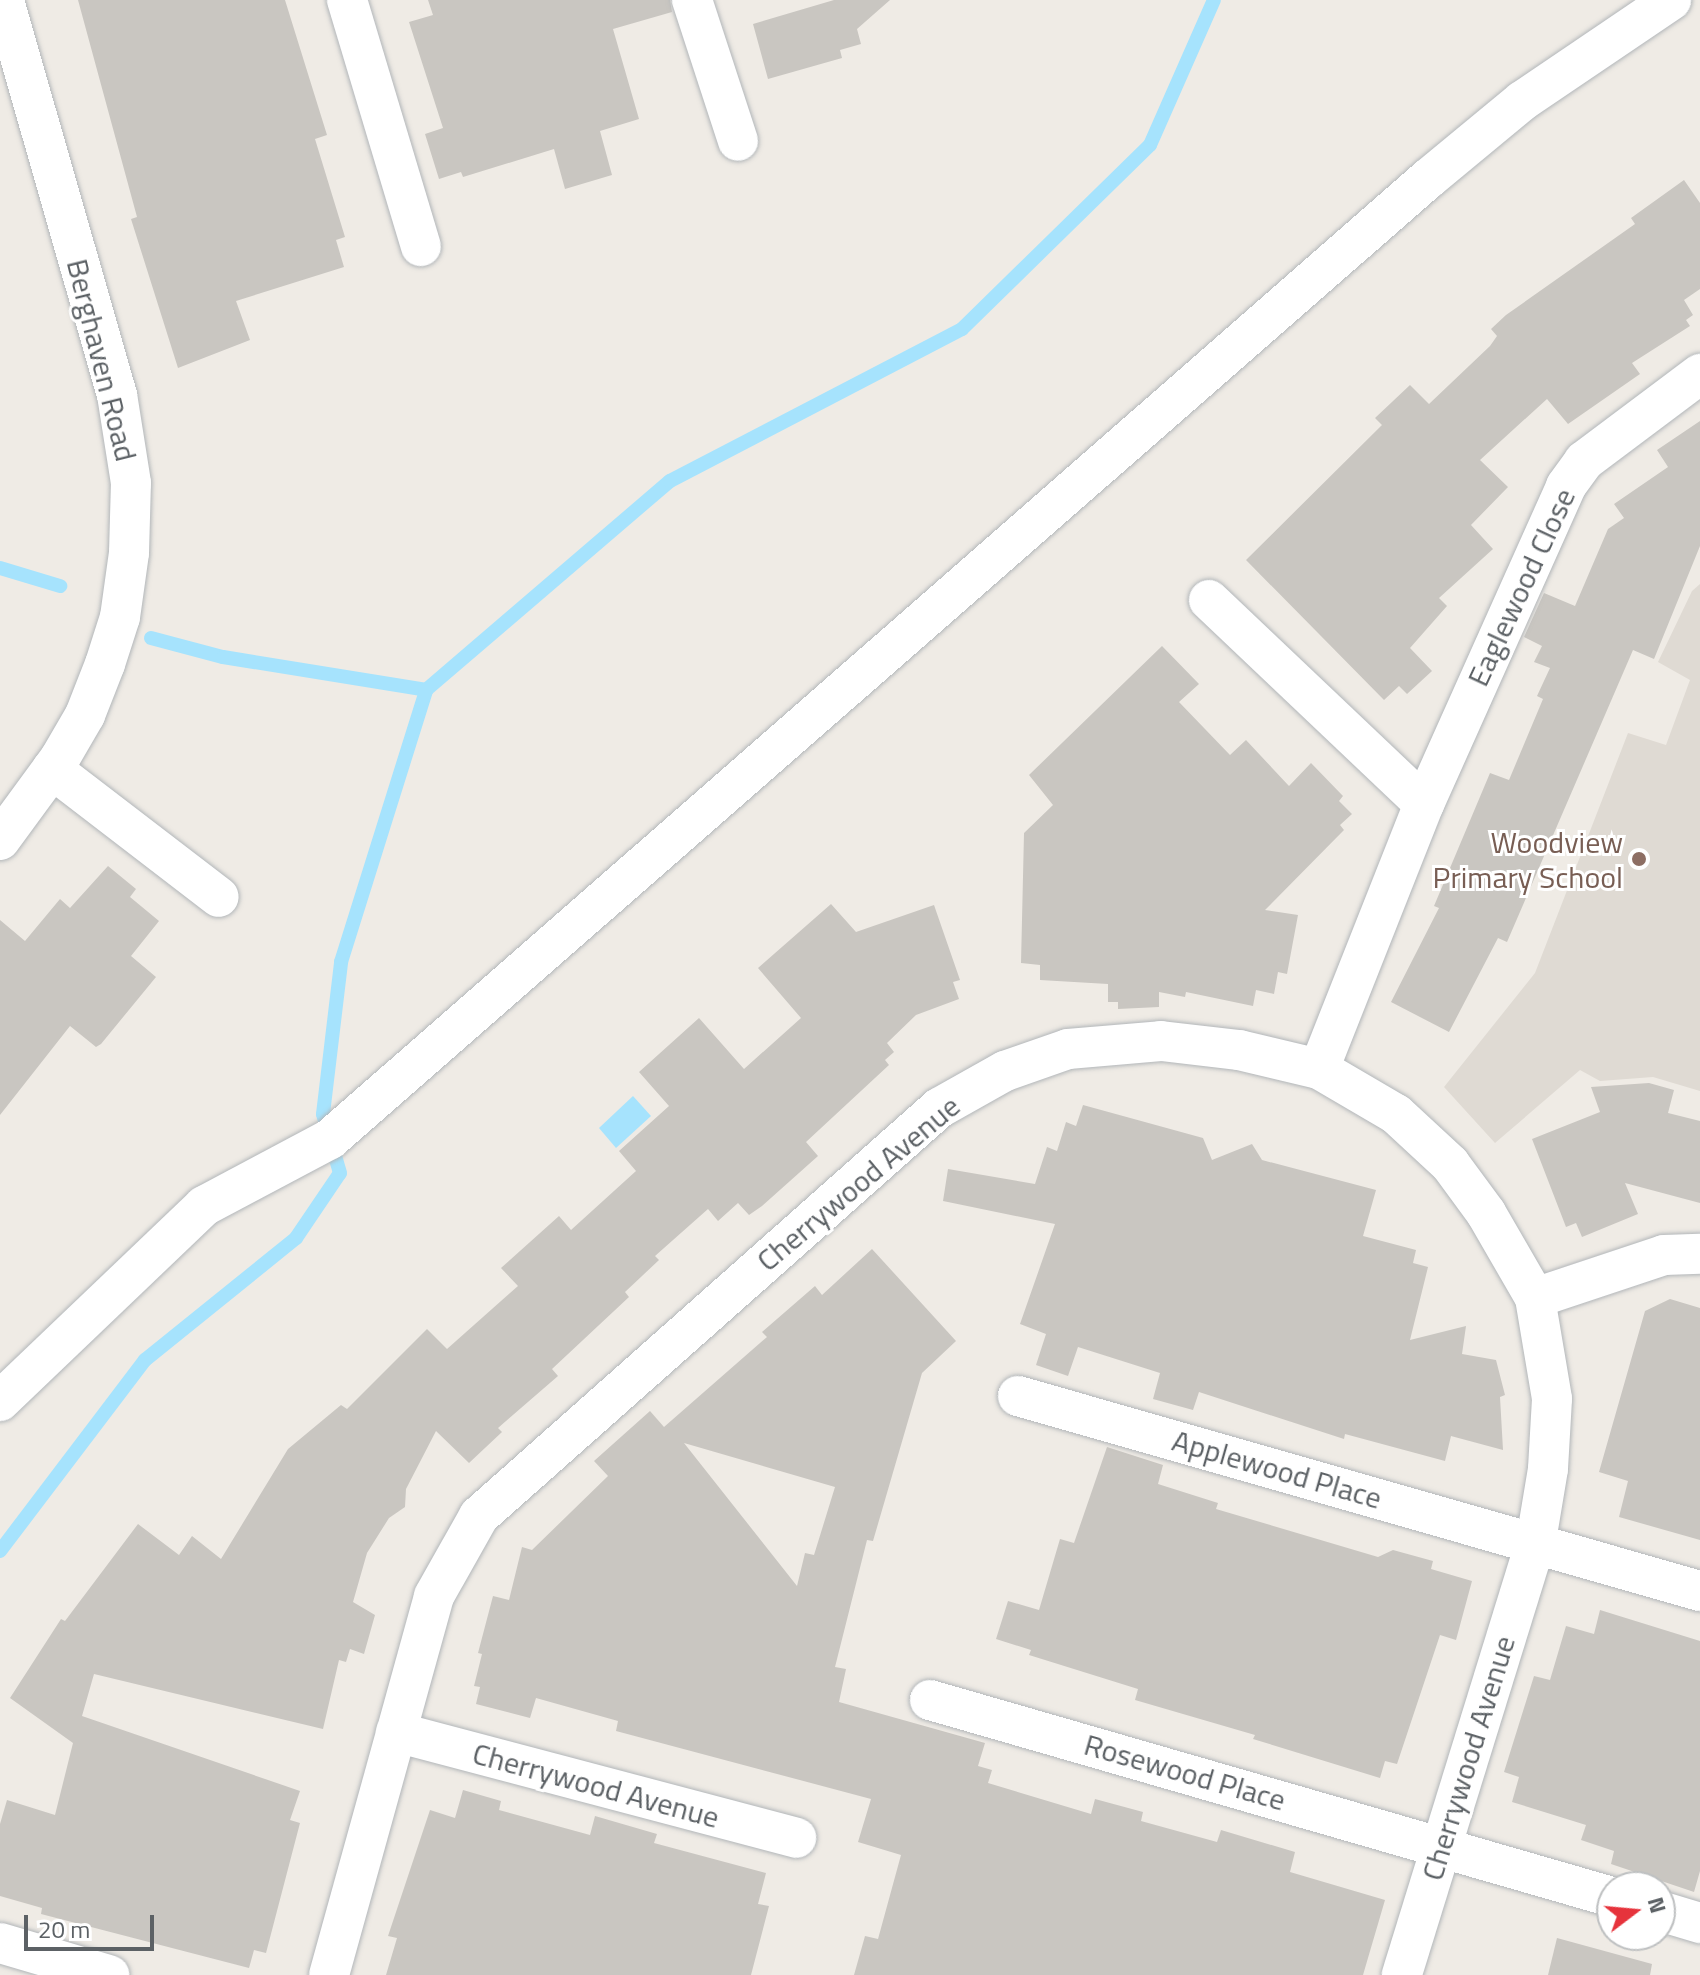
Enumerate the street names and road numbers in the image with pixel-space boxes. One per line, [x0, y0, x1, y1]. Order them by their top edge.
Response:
street label: Berghaven Road [59, 255, 145, 465]
street label: Eaglewood Close [1459, 482, 1583, 692]
street label: Cherrywood Avenue [749, 1088, 967, 1278]
street label: Applewood Place [1168, 1422, 1386, 1516]
street label: Cherrywood Avenue [1414, 1632, 1522, 1884]
street label: Rosewood Place [1080, 1726, 1290, 1818]
street label: Cherrywood Avenue [469, 1735, 723, 1835]

